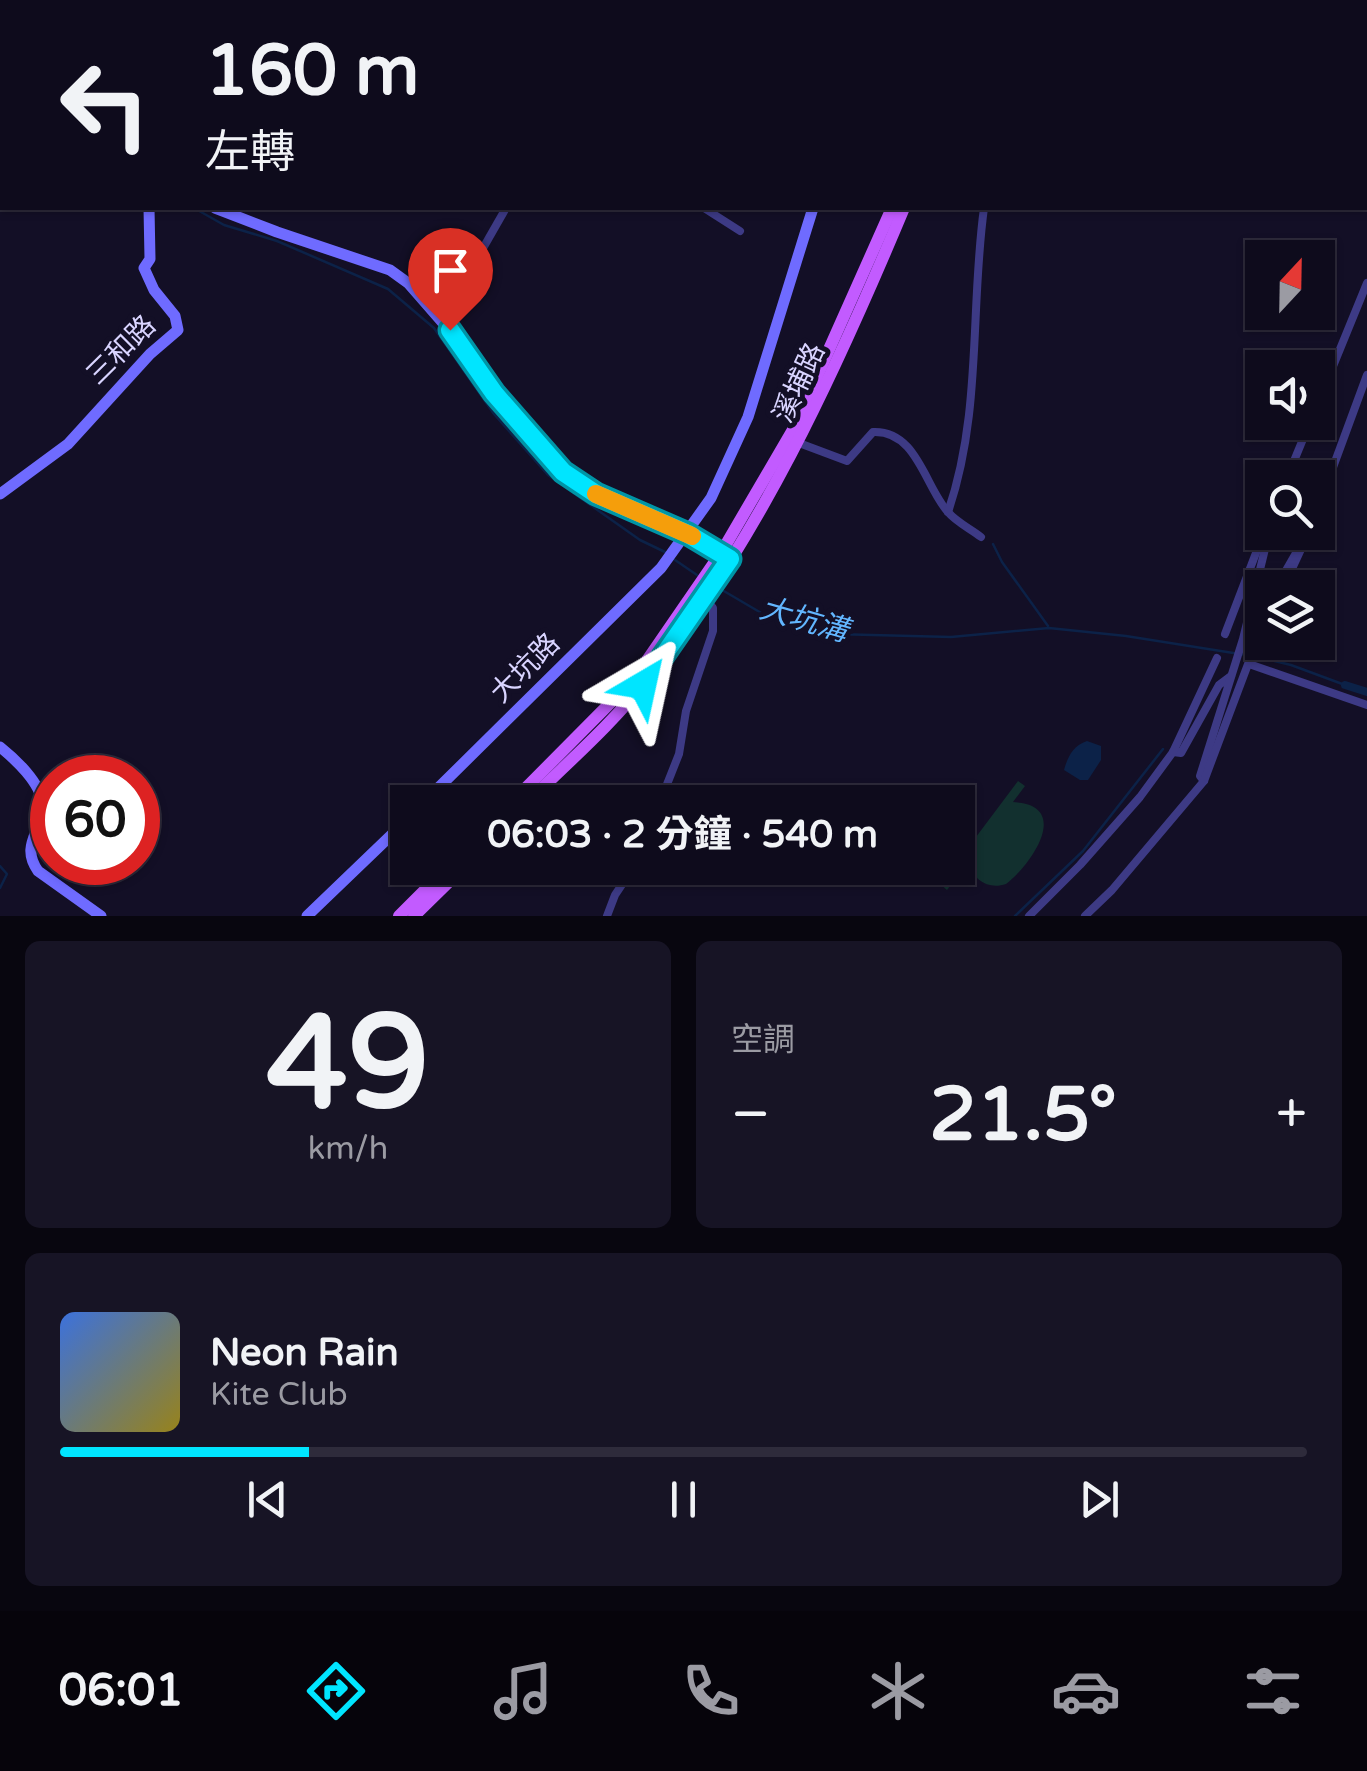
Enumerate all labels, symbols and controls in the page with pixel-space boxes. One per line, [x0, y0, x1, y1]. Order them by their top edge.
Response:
text: 160 m [205, 30, 419, 114]
icon: left [40, 40, 170, 170]
text: 左轉 [205, 126, 295, 180]
pin [408, 228, 493, 331]
north arrow [1245, 240, 1335, 330]
map controls [1245, 240, 1335, 660]
icon: arrive [423, 243, 478, 298]
street label: 三和路 [79, 308, 163, 392]
street label: 溪埔路 [766, 338, 832, 428]
button: sound [1245, 350, 1335, 440]
button: search [1245, 460, 1335, 550]
button: layers [1245, 570, 1335, 660]
water label: 大坑溝 [756, 590, 856, 651]
street label: 大坑路 [483, 626, 567, 710]
position arrow [591, 633, 695, 737]
speed limit sign: 60 [30, 755, 160, 885]
text: 06:03 · 2 分鐘 · 540 m [487, 812, 878, 858]
text: 49 [266, 987, 430, 1143]
text: 空調 [731, 1021, 795, 1059]
text: 21.5° [929, 1070, 1117, 1160]
text: − [731, 1082, 770, 1148]
text: + [1276, 1082, 1307, 1148]
text: km/h [308, 1130, 388, 1168]
text: Neon Rain [210, 1330, 399, 1376]
text: Kite Club [210, 1376, 348, 1414]
icon: previous [240, 1472, 295, 1527]
icon: pause [656, 1472, 711, 1527]
icon: next [1072, 1472, 1127, 1527]
icon: directions [301, 1656, 371, 1726]
icon: music [488, 1656, 558, 1726]
icon: phone [676, 1656, 746, 1726]
icon: climate [863, 1656, 933, 1726]
icon: car [1051, 1656, 1121, 1726]
icon: filters [1238, 1656, 1308, 1726]
text: 06:01 [59, 1664, 183, 1718]

